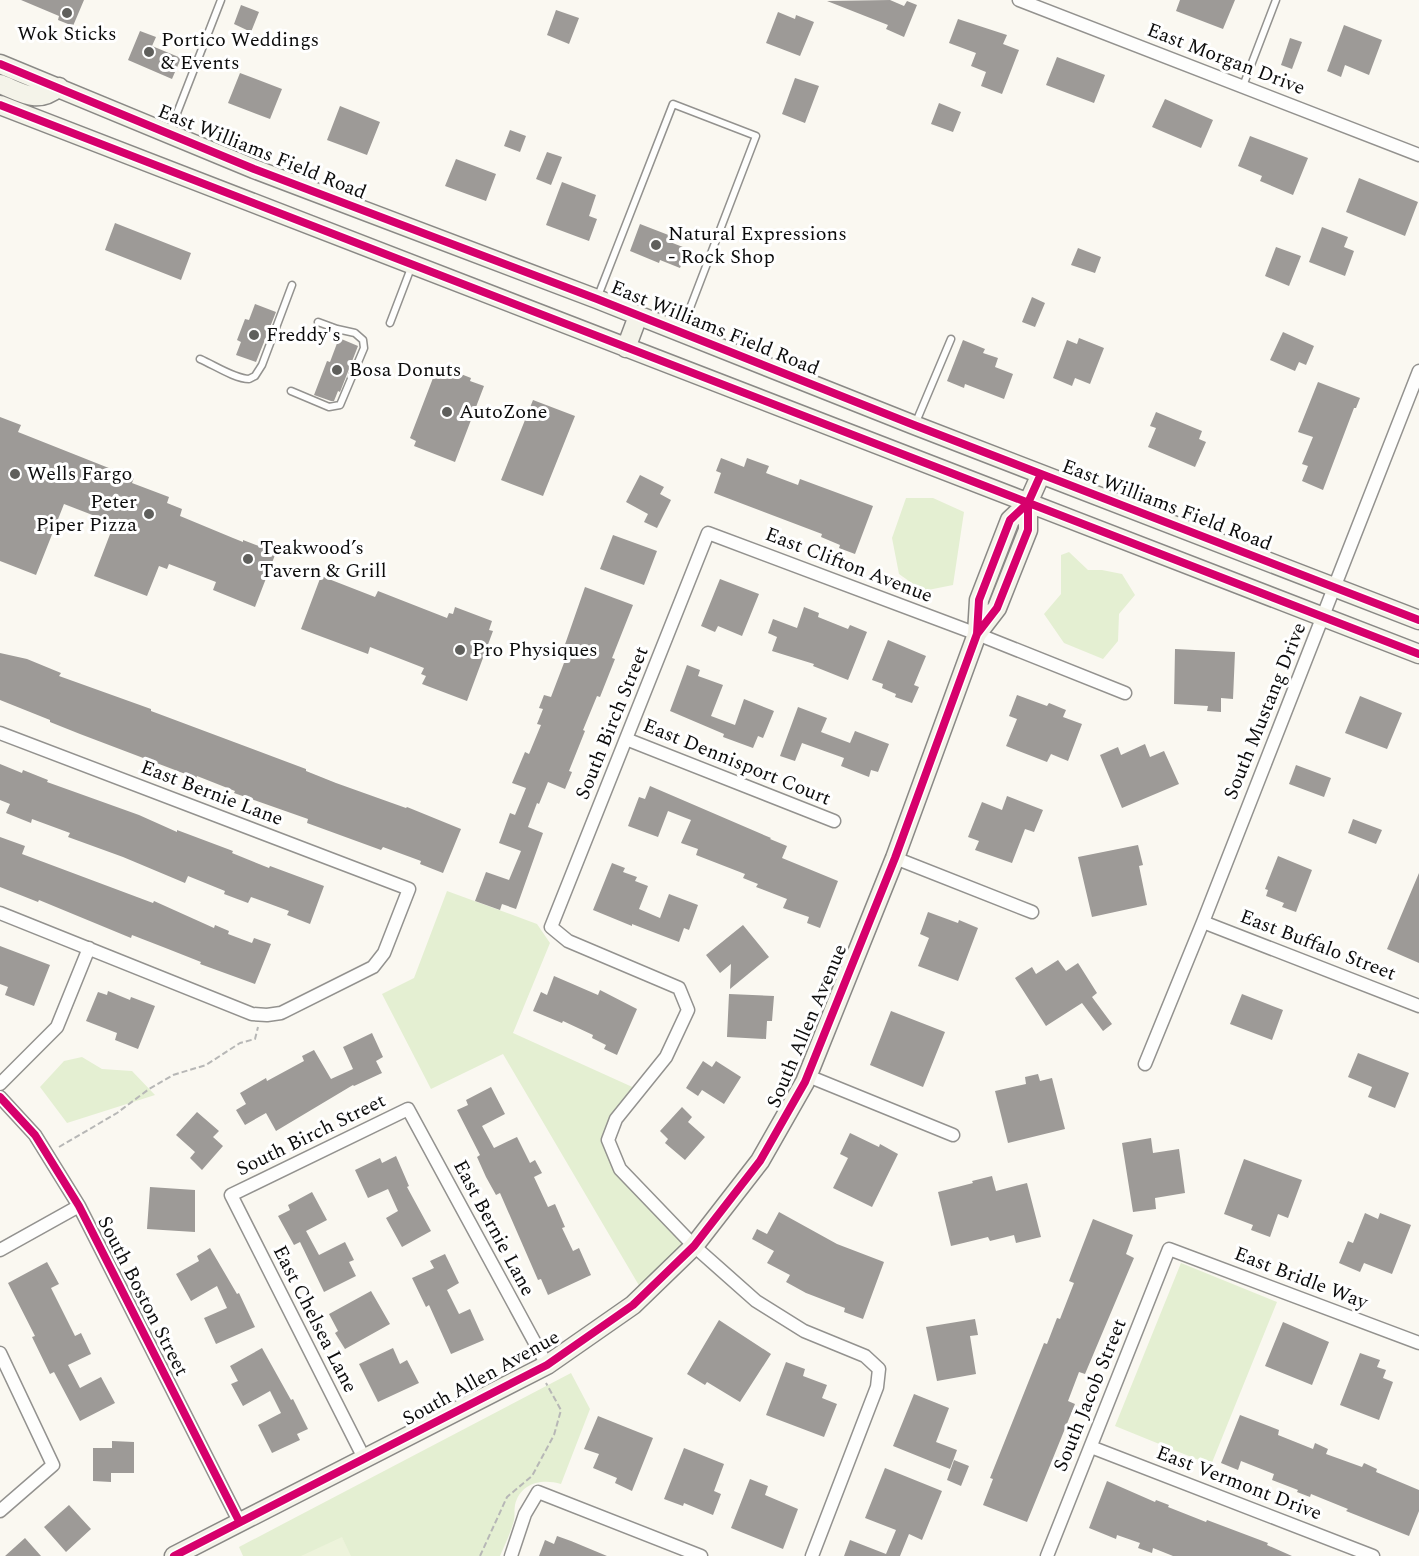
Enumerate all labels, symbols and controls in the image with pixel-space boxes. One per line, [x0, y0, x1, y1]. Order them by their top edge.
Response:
marker: Wok Sticks [60, 6, 74, 20]
street label: East Morgan Drive [1142, 15, 1310, 103]
place label: Wok Sticks [17, 19, 117, 49]
place label: Portico Weddings & Events [161, 25, 319, 78]
marker: Portico Weddings & Events [142, 45, 156, 59]
street label: East Williams Field Road [153, 96, 371, 208]
place label: Natural Expressions - Rock Shop [668, 219, 847, 272]
marker: Natural Expressions - Rock Shop [649, 238, 663, 252]
street label: East Williams Field Road [606, 272, 824, 384]
place label: Freddy's [266, 320, 341, 350]
marker: Freddy's [247, 328, 261, 342]
place label: Bosa Donuts [349, 355, 461, 385]
marker: Bosa Donuts [330, 363, 344, 377]
place label: AutoZone [459, 397, 547, 427]
marker: AutoZone [440, 405, 454, 419]
street label: East Williams Field Road [1058, 451, 1276, 559]
place label: Wells Fargo [27, 459, 132, 489]
marker: Wells Fargo [8, 467, 22, 481]
place label: Peter Piper Pizza [36, 487, 137, 540]
marker: Peter Piper Pizza [142, 507, 156, 521]
street label: East Clifton Avenue [761, 519, 937, 611]
place label: Teakwood’s Tavern & Grill [260, 533, 387, 586]
marker: Teakwood’s Tavern & Grill [241, 552, 255, 566]
street label: South Mustang Drive [1216, 618, 1314, 804]
place label: Pro Physiques [472, 635, 598, 665]
street label: South Birch Street [568, 642, 656, 804]
marker: Pro Physiques [453, 643, 467, 657]
street label: East Dennisport Court [638, 711, 836, 813]
street label: East Bernie Lane [136, 752, 288, 834]
street label: East Buffalo Street [1235, 901, 1401, 989]
street label: South Allen Avenue [759, 939, 855, 1113]
street label: South Birch Street [231, 1086, 391, 1184]
street label: East Bernie Lane [445, 1154, 543, 1302]
street label: South Boston Street [90, 1211, 196, 1381]
street label: East Bridle Way [1230, 1239, 1373, 1318]
street label: East Chelsea Lane [265, 1240, 365, 1398]
street label: South Jacob Street [1046, 1314, 1134, 1476]
street label: South Allen Avenue [397, 1322, 565, 1434]
street label: East Vermont Drive [1152, 1438, 1326, 1528]

